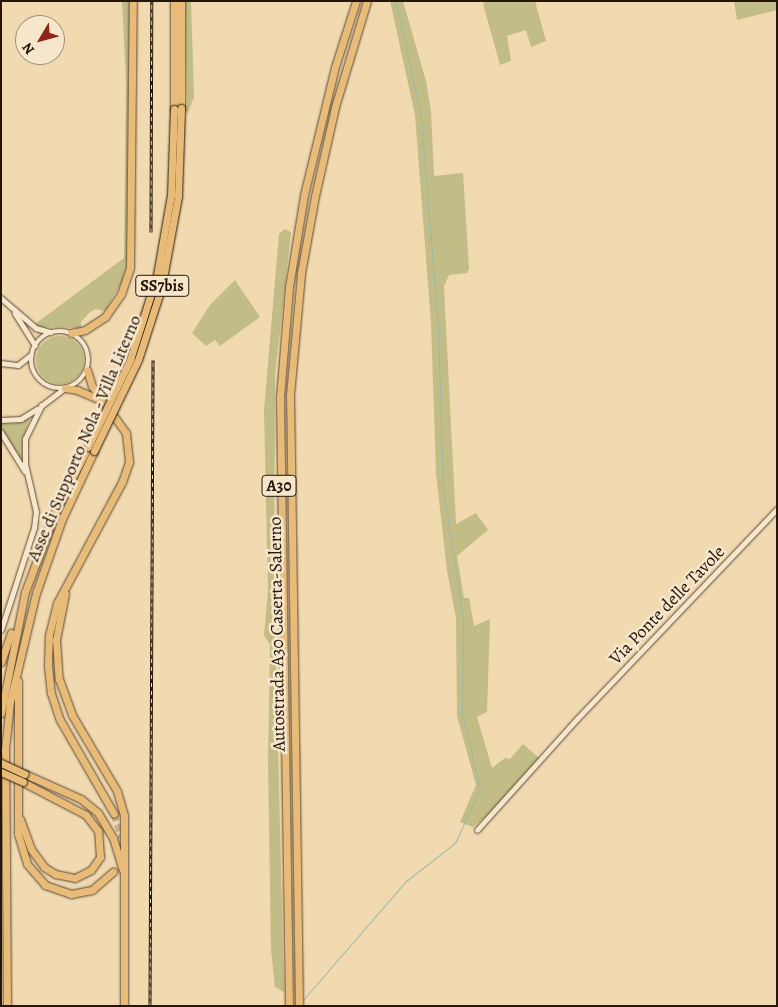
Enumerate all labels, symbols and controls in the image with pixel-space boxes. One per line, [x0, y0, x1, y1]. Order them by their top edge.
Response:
north arrow [15, 15, 65, 65]
text: N [18, 39, 39, 59]
road number: SS7bis [134, 272, 190, 300]
street label: Asse di Supporto Nola - Villa Literno [22, 311, 146, 565]
road number: A30 [262, 472, 296, 500]
street label: Autostrada A30 Caserta-Salerno [264, 517, 290, 751]
street label: Via Ponte delle Tavole [605, 541, 729, 669]

